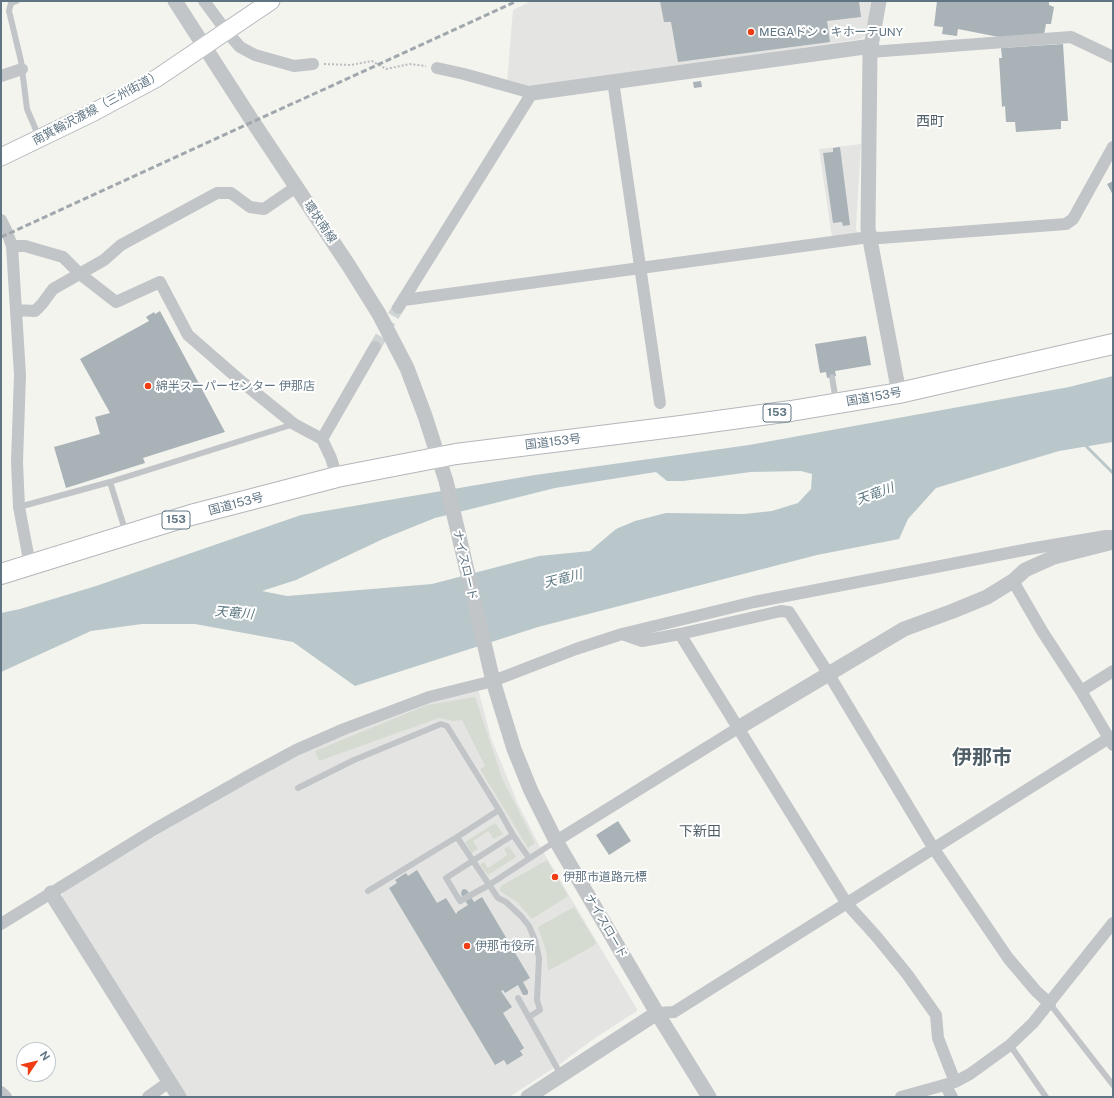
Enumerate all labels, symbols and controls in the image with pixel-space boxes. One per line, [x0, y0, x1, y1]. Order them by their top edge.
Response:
place label: MEGAドン・キホーテUNY [759, 25, 903, 39]
marker: MEGAドン・キホーテUNY [746, 27, 756, 37]
street label: 南箕輪沢渡線（三州街道） [30, 68, 164, 148]
district label: 西町 [916, 114, 944, 130]
street label: 環状南線 [301, 198, 339, 246]
place label: 綿半スーパーセンター 伊那店 [156, 379, 315, 393]
marker: 綿半スーパーセンター 伊那店 [143, 381, 153, 391]
street label: 国道153号 [845, 385, 903, 409]
road number: 153 [763, 404, 791, 422]
street label: 国道153号 [524, 431, 582, 453]
water label: 天竜川 [854, 480, 896, 508]
street label: 国道153号 [207, 490, 265, 518]
road number: 153 [162, 511, 190, 529]
street label: ナイスロード [450, 528, 480, 602]
water label: 天竜川 [542, 567, 584, 591]
water label: 天竜川 [214, 604, 254, 622]
district label: 伊那市 [952, 746, 1012, 770]
district label: 下新田 [679, 824, 721, 840]
place label: 伊那市道路元標 [563, 870, 647, 884]
marker: 伊那市道路元標 [550, 872, 560, 882]
street label: ナイスロード [582, 891, 630, 961]
place label: 伊那市役所 [475, 939, 535, 953]
marker: 伊那市役所 [462, 941, 472, 951]
north arrow [16, 1042, 56, 1082]
text: N [38, 1049, 52, 1063]

